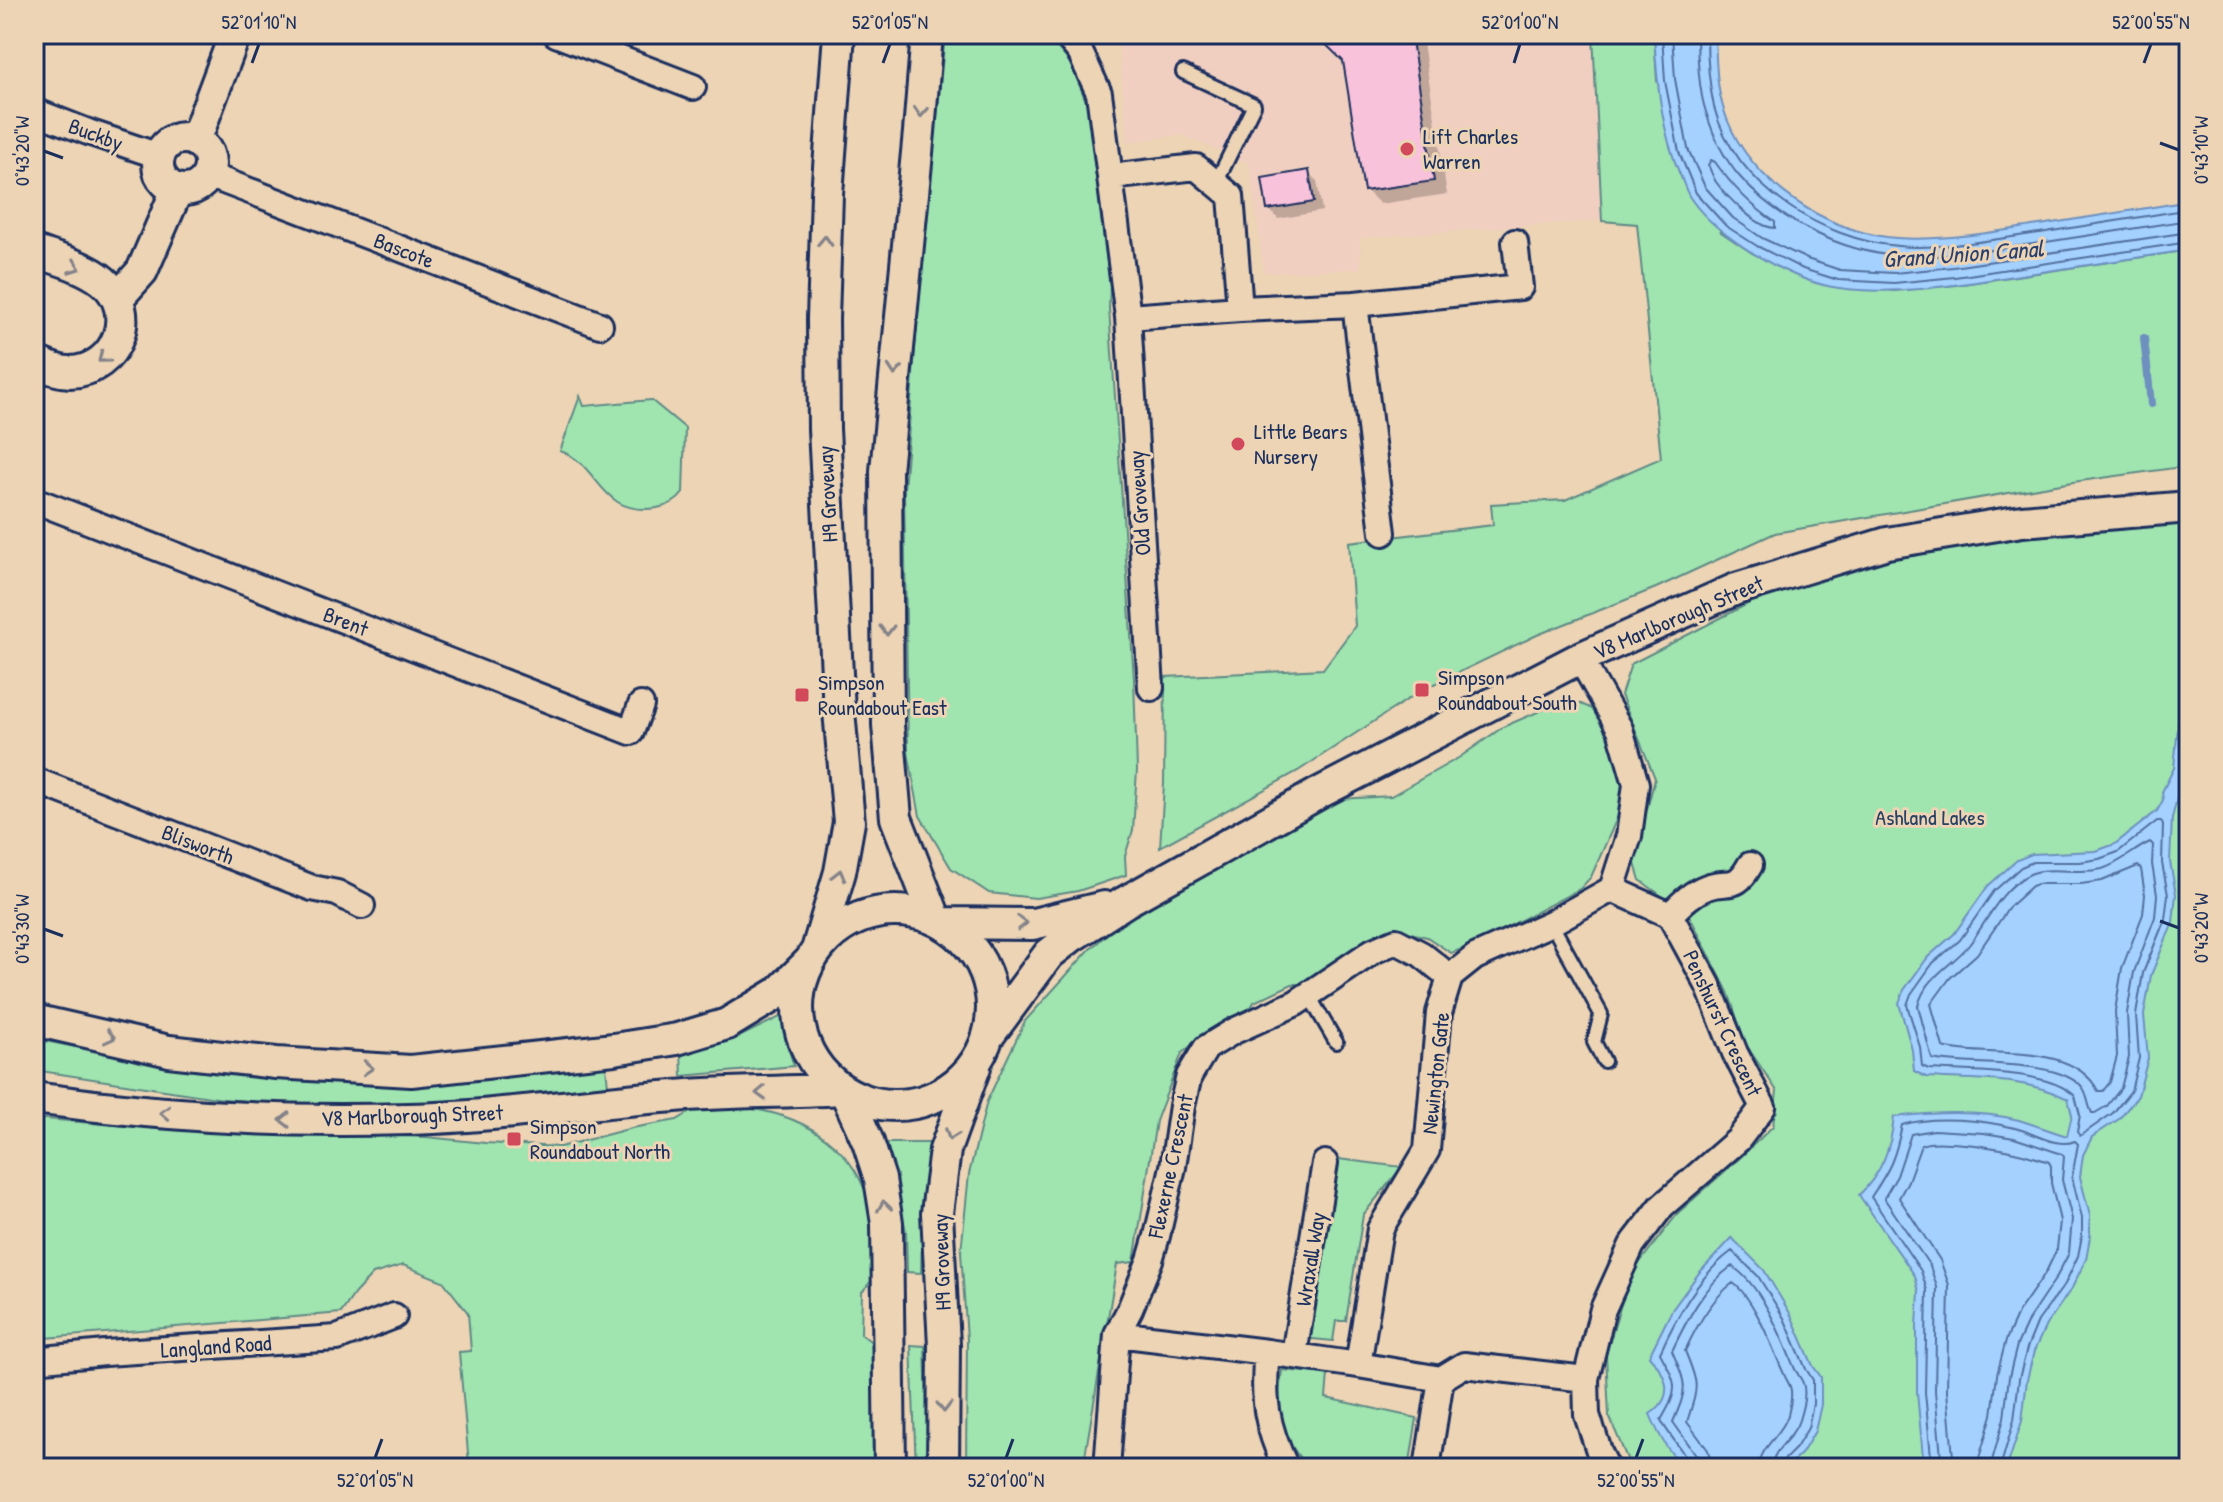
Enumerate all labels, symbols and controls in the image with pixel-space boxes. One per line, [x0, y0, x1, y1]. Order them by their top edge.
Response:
text: 52°01'10"N [222, 8, 296, 35]
text: 52°01'05"N [852, 8, 928, 35]
text: 52°01'00"N [1482, 8, 1558, 35]
text: 52°00'55"N [2112, 8, 2190, 35]
one-way arrow [913, 106, 930, 119]
street label: Buckby [65, 110, 127, 158]
text: 0°43'20"W [8, 115, 35, 186]
text: 0°43'10"W [2187, 115, 2214, 184]
place label: Lift Charles Warren [1423, 121, 1518, 176]
marker: Lift Charles Warren [1398, 140, 1416, 158]
street label: Bascote [370, 225, 439, 275]
water label: Grand Union Canal [1882, 231, 2046, 275]
one-way arrow [817, 234, 834, 247]
one-way arrow [67, 257, 81, 274]
one-way arrow [97, 348, 112, 362]
one-way arrow [887, 364, 904, 377]
place label: Little Bears Nursery [1254, 416, 1347, 471]
marker: Little Bears Nursery [1229, 435, 1247, 453]
street label: H9 Groveway [809, 445, 845, 543]
street label: Old Groveway [1120, 449, 1158, 557]
street label: V8 Marlborough Street [1588, 567, 1768, 666]
street label: Brent [319, 599, 373, 643]
one-way arrow [878, 624, 896, 637]
place label: Simpson Roundabout South [1438, 662, 1577, 717]
place label: Simpson Roundabout East [818, 667, 947, 722]
marker: Simpson Roundabout South [1413, 681, 1431, 699]
marker: Simpson Roundabout East [793, 686, 811, 704]
park label: Ashland Lakes [1875, 802, 1985, 832]
street label: Blisworth [158, 817, 238, 871]
one-way arrow [829, 868, 846, 882]
text: 0°43'20"W [2187, 892, 2214, 963]
text: 0°43'30"W [8, 894, 35, 964]
one-way arrow [1016, 914, 1029, 932]
street label: Penshurst Crescent [1676, 945, 1770, 1101]
street label: Newington Gate [1414, 1010, 1456, 1135]
one-way arrow [103, 1028, 116, 1045]
one-way arrow [362, 1060, 375, 1077]
one-way arrow [754, 1084, 767, 1102]
street label: Flexerne Crescent [1140, 1091, 1200, 1242]
street label: V8 Marlborough Street [320, 1097, 504, 1133]
one-way arrow [158, 1105, 171, 1122]
one-way arrow [278, 1111, 291, 1128]
place label: Simpson Roundabout North [530, 1111, 670, 1166]
one-way arrow [944, 1127, 960, 1141]
marker: Simpson Roundabout North [505, 1130, 523, 1148]
one-way arrow [876, 1199, 893, 1213]
street label: Wraxall Way [1288, 1210, 1332, 1308]
street label: H9 Groveway [924, 1213, 958, 1311]
street label: Langland Road [160, 1327, 273, 1365]
one-way arrow [935, 1401, 953, 1414]
text: 52°01'05"N [337, 1466, 413, 1493]
text: 52°01'00"N [968, 1466, 1044, 1493]
text: 52°00'55"N [1597, 1466, 1675, 1493]

